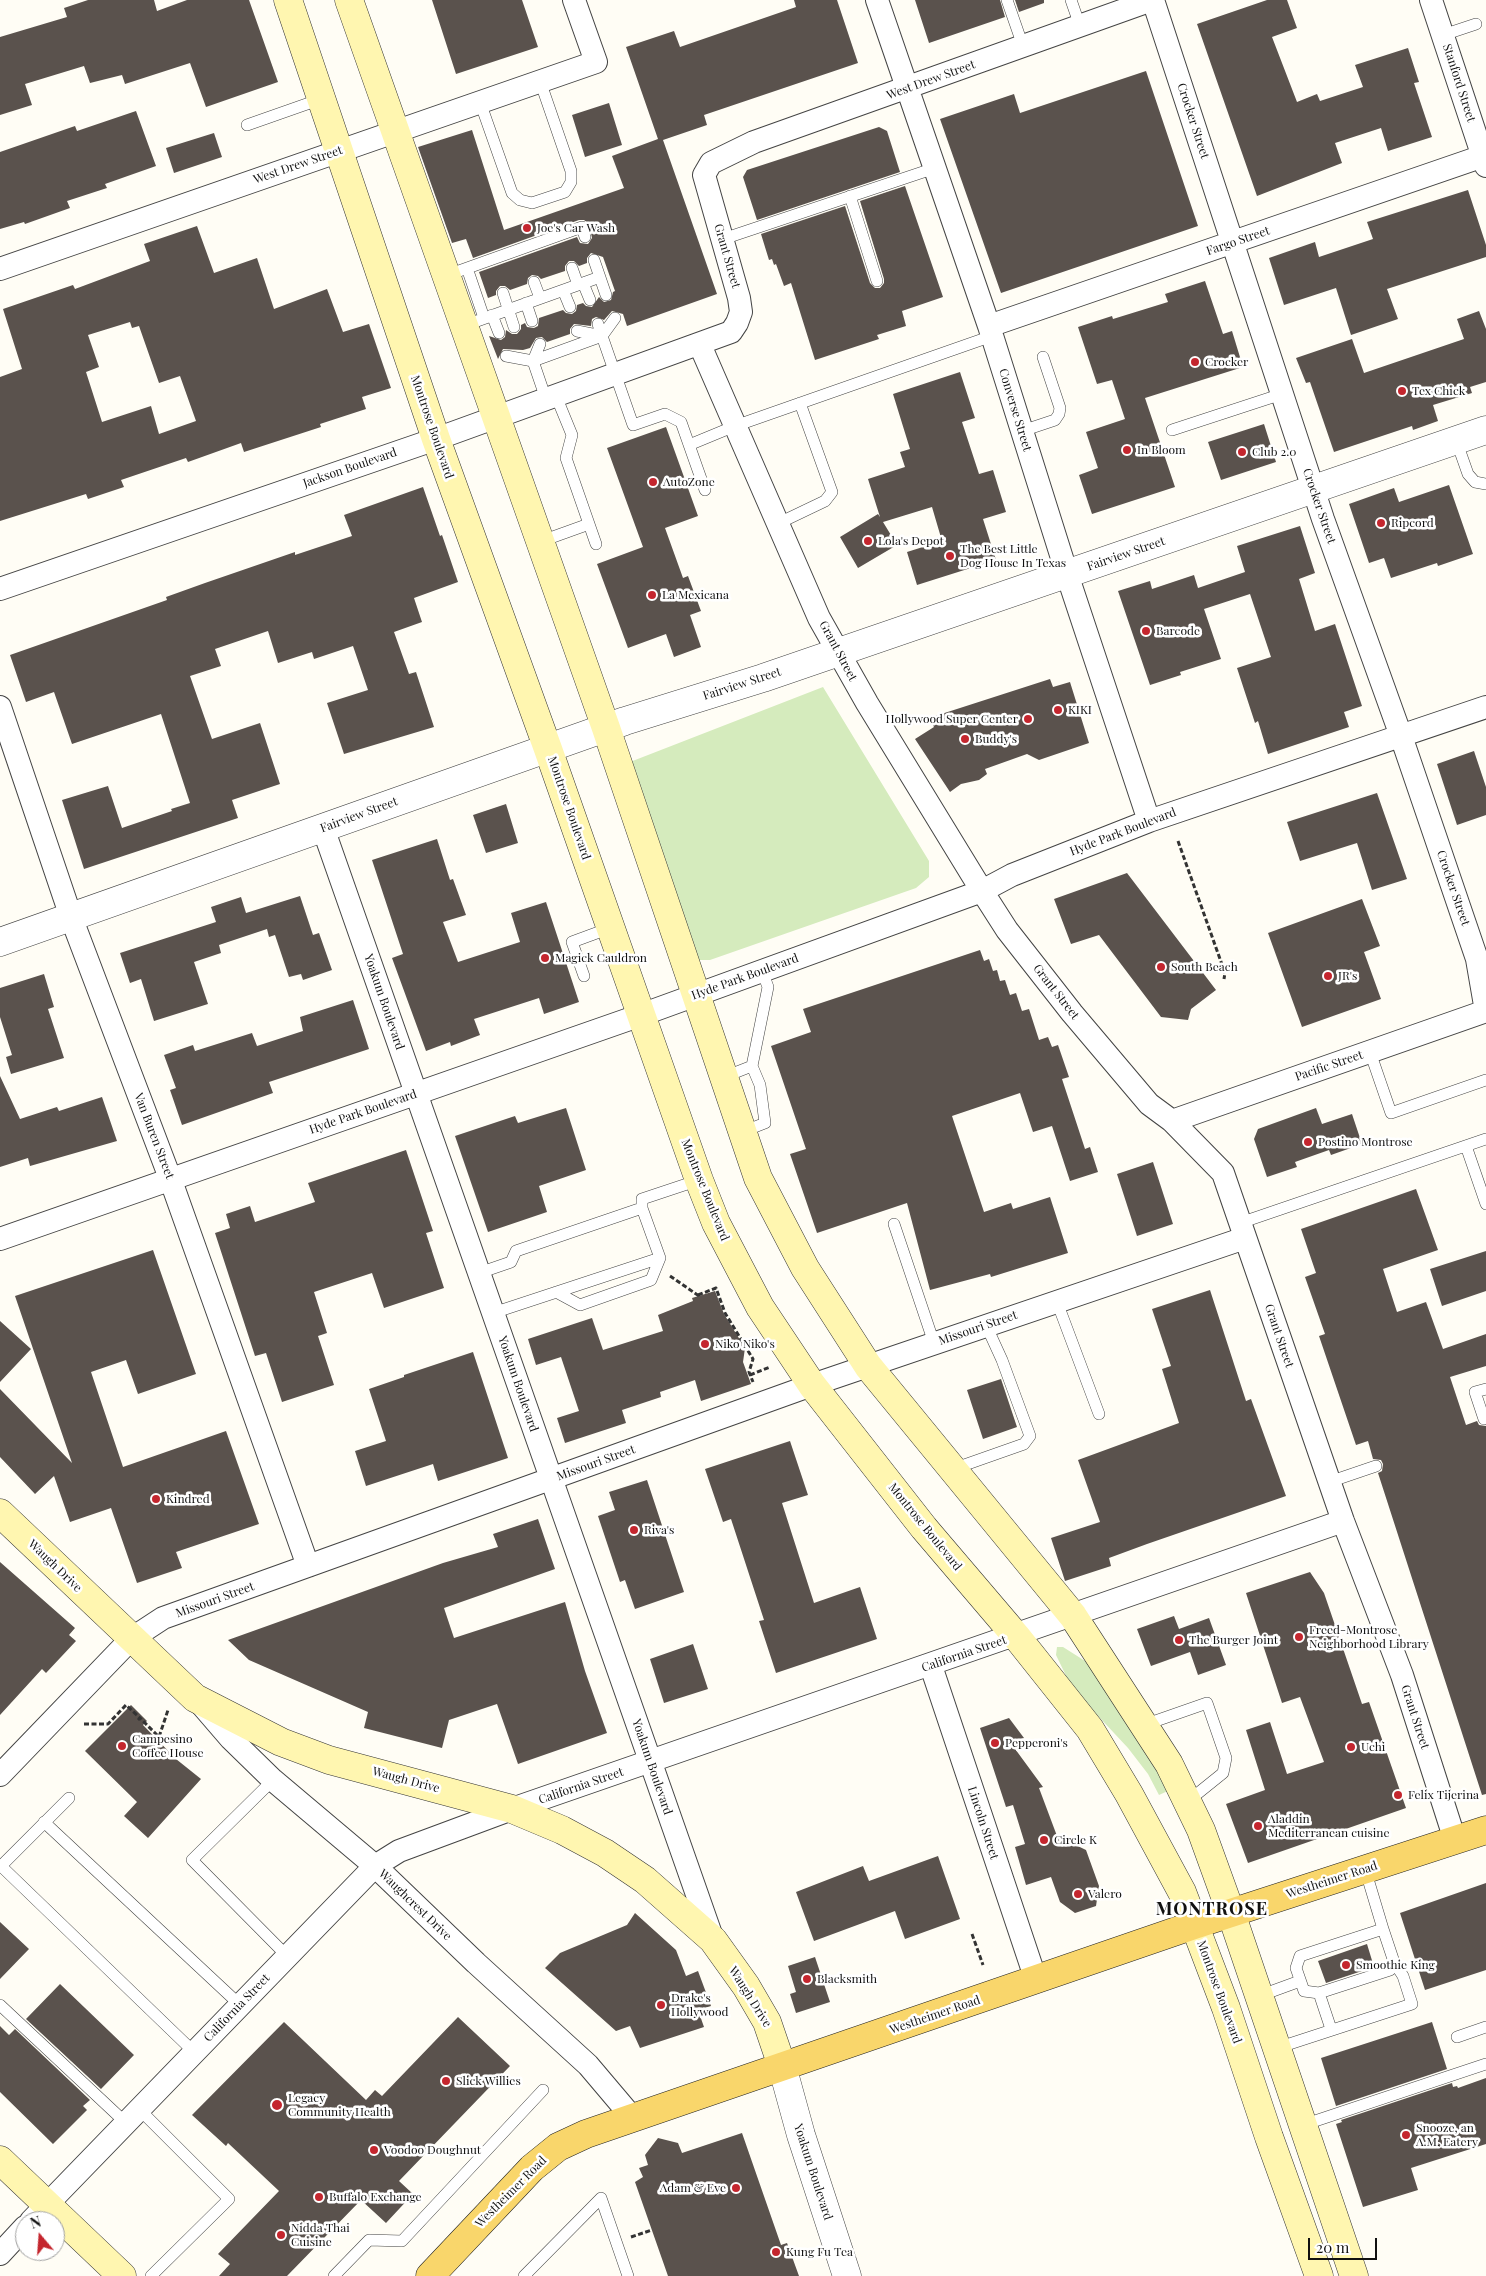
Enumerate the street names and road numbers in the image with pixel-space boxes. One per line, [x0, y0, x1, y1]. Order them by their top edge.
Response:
street label: Stanford Street [1440, 42, 1478, 124]
street label: West Drew Street [885, 57, 977, 103]
street label: Crocker Street [1174, 81, 1212, 161]
street label: West Drew Street [252, 143, 344, 187]
street label: Grant Street [711, 222, 743, 290]
street label: Fargo Street [1204, 223, 1272, 259]
street label: Converse Street [996, 367, 1034, 453]
street label: Montrose Boulevard [408, 373, 456, 481]
street label: Jackson Boulevard [301, 445, 399, 491]
street label: Crocker Street [1299, 466, 1339, 546]
street label: Fairview Street [1085, 534, 1167, 574]
street label: Grant Street [816, 618, 860, 684]
street label: Fairview Street [701, 665, 783, 703]
street label: Montrose Boulevard [545, 754, 593, 862]
street label: Fairview Street [318, 794, 400, 836]
street label: Hyde Park Boulevard [1068, 805, 1178, 859]
street label: Crocker Street [1433, 848, 1473, 928]
street label: Hyde Park Boulevard [690, 951, 800, 1003]
street label: Yoakum Boulevard [361, 952, 407, 1052]
street label: Grant Street [1030, 961, 1082, 1023]
street label: Pacific Street [1293, 1048, 1365, 1084]
street label: Hyde Park Boulevard [307, 1087, 419, 1137]
street label: Van Buren Street [131, 1091, 177, 1181]
street label: Montrose Boulevard [678, 1137, 732, 1243]
street label: Grant Street [1261, 1302, 1297, 1370]
street label: Missouri Street [937, 1308, 1019, 1348]
street label: Yoakum Boulevard [495, 1334, 541, 1434]
street label: Missouri Street [555, 1442, 637, 1484]
street label: Montrose Boulevard [885, 1480, 965, 1574]
street label: Waugh Drive [25, 1537, 85, 1595]
street label: Missouri Street [174, 1579, 256, 1621]
street label: California Street [920, 1633, 1008, 1675]
street label: Grant Street [1398, 1683, 1432, 1751]
street label: Yoakum Boulevard [629, 1717, 675, 1817]
street label: Waugh Drive [371, 1764, 441, 1796]
street label: California Street [537, 1765, 625, 1807]
street label: Lincoln Street [964, 1785, 1002, 1861]
street label: Westheimer Road [1285, 1859, 1379, 1901]
street label: Waughcrest Drive [376, 1867, 454, 1943]
street label: Montrose Boulevard [1194, 1939, 1244, 2045]
street label: Waugh Drive [726, 1964, 774, 2030]
street label: California Street [201, 1971, 273, 2045]
street label: Westheimer Road [888, 1993, 982, 2037]
street label: Yoakum Boulevard [791, 2122, 835, 2222]
street label: Westheimer Road [472, 2153, 550, 2231]

